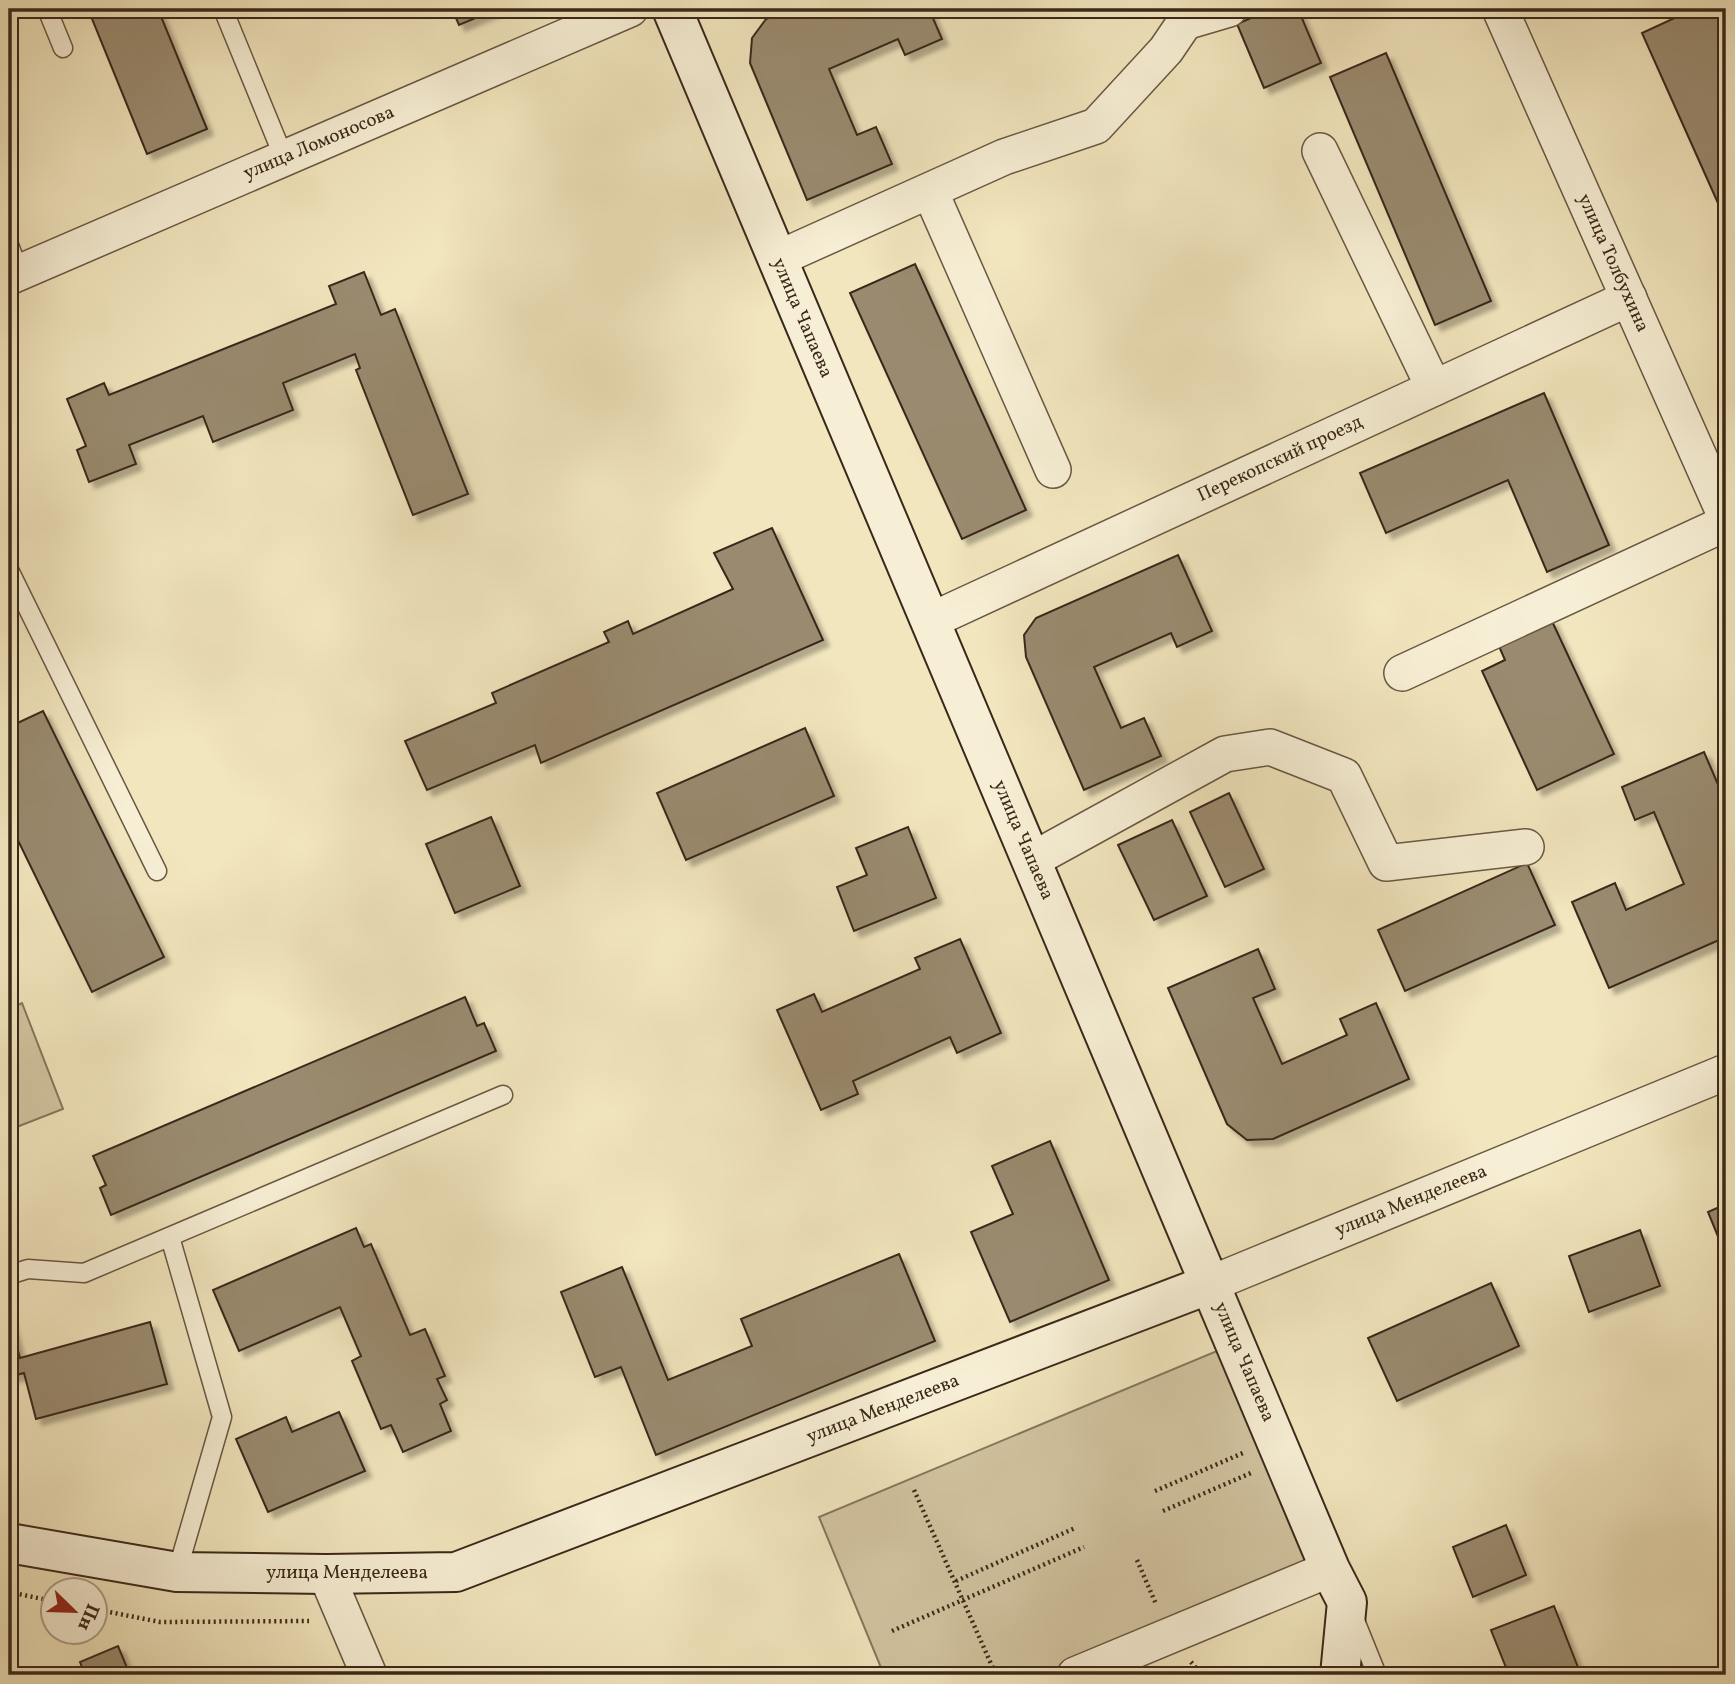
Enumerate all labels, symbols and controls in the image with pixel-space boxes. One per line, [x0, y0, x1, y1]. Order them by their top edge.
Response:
street label: улица Ломоносова [239, 99, 399, 187]
street label: улица Толбухина [1571, 190, 1655, 336]
street label: улица Чапаева [765, 254, 839, 382]
street label: Перекопский проезд [1193, 409, 1367, 509]
street label: улица Чапаева [986, 776, 1060, 904]
street label: улица Менделеева [1331, 1159, 1491, 1243]
street label: улица Чапаева [1207, 1298, 1281, 1426]
street label: улица Менделеева [803, 1368, 963, 1450]
street label: улица Менделеева [266, 1560, 428, 1586]
north arrow [38, 1576, 108, 1646]
text: Пн [71, 1599, 105, 1634]

